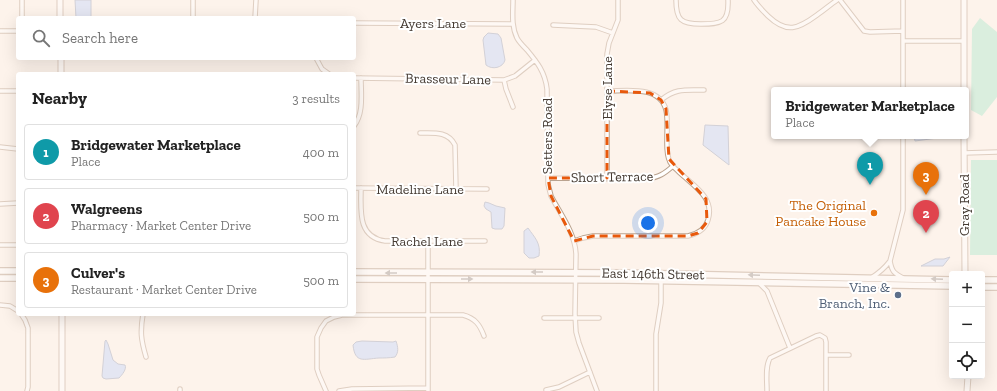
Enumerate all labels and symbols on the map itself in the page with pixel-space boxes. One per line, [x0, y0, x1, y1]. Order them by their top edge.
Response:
street label: Ayers Lane [400, 15, 467, 32]
street label: Elyse Lane [599, 56, 616, 120]
street label: Brasseur Lane [405, 70, 491, 88]
street label: Setters Road [539, 98, 556, 174]
pin: 1 [857, 152, 883, 185]
pin: 3 [913, 162, 939, 195]
street label: Short Terrace [571, 168, 654, 186]
street label: Gray Road [956, 174, 973, 236]
street label: Madeline Lane [376, 181, 464, 198]
place label: The Original Pancake House [775, 197, 866, 230]
pin: 2 [913, 200, 939, 233]
marker: The Original Pancake House [869, 208, 879, 218]
your location [638, 213, 658, 233]
street label: Rachel Lane [391, 233, 464, 250]
street label: East 146th Street [601, 265, 705, 283]
one-way arrow [385, 269, 397, 276]
one-way arrow [530, 269, 543, 275]
one-way arrow [747, 272, 760, 278]
one-way arrow [461, 276, 473, 283]
one-way arrow [930, 276, 943, 282]
place label: Vine & Branch, Inc. [819, 279, 890, 312]
marker: Vine & Branch, Inc. [893, 290, 903, 300]

